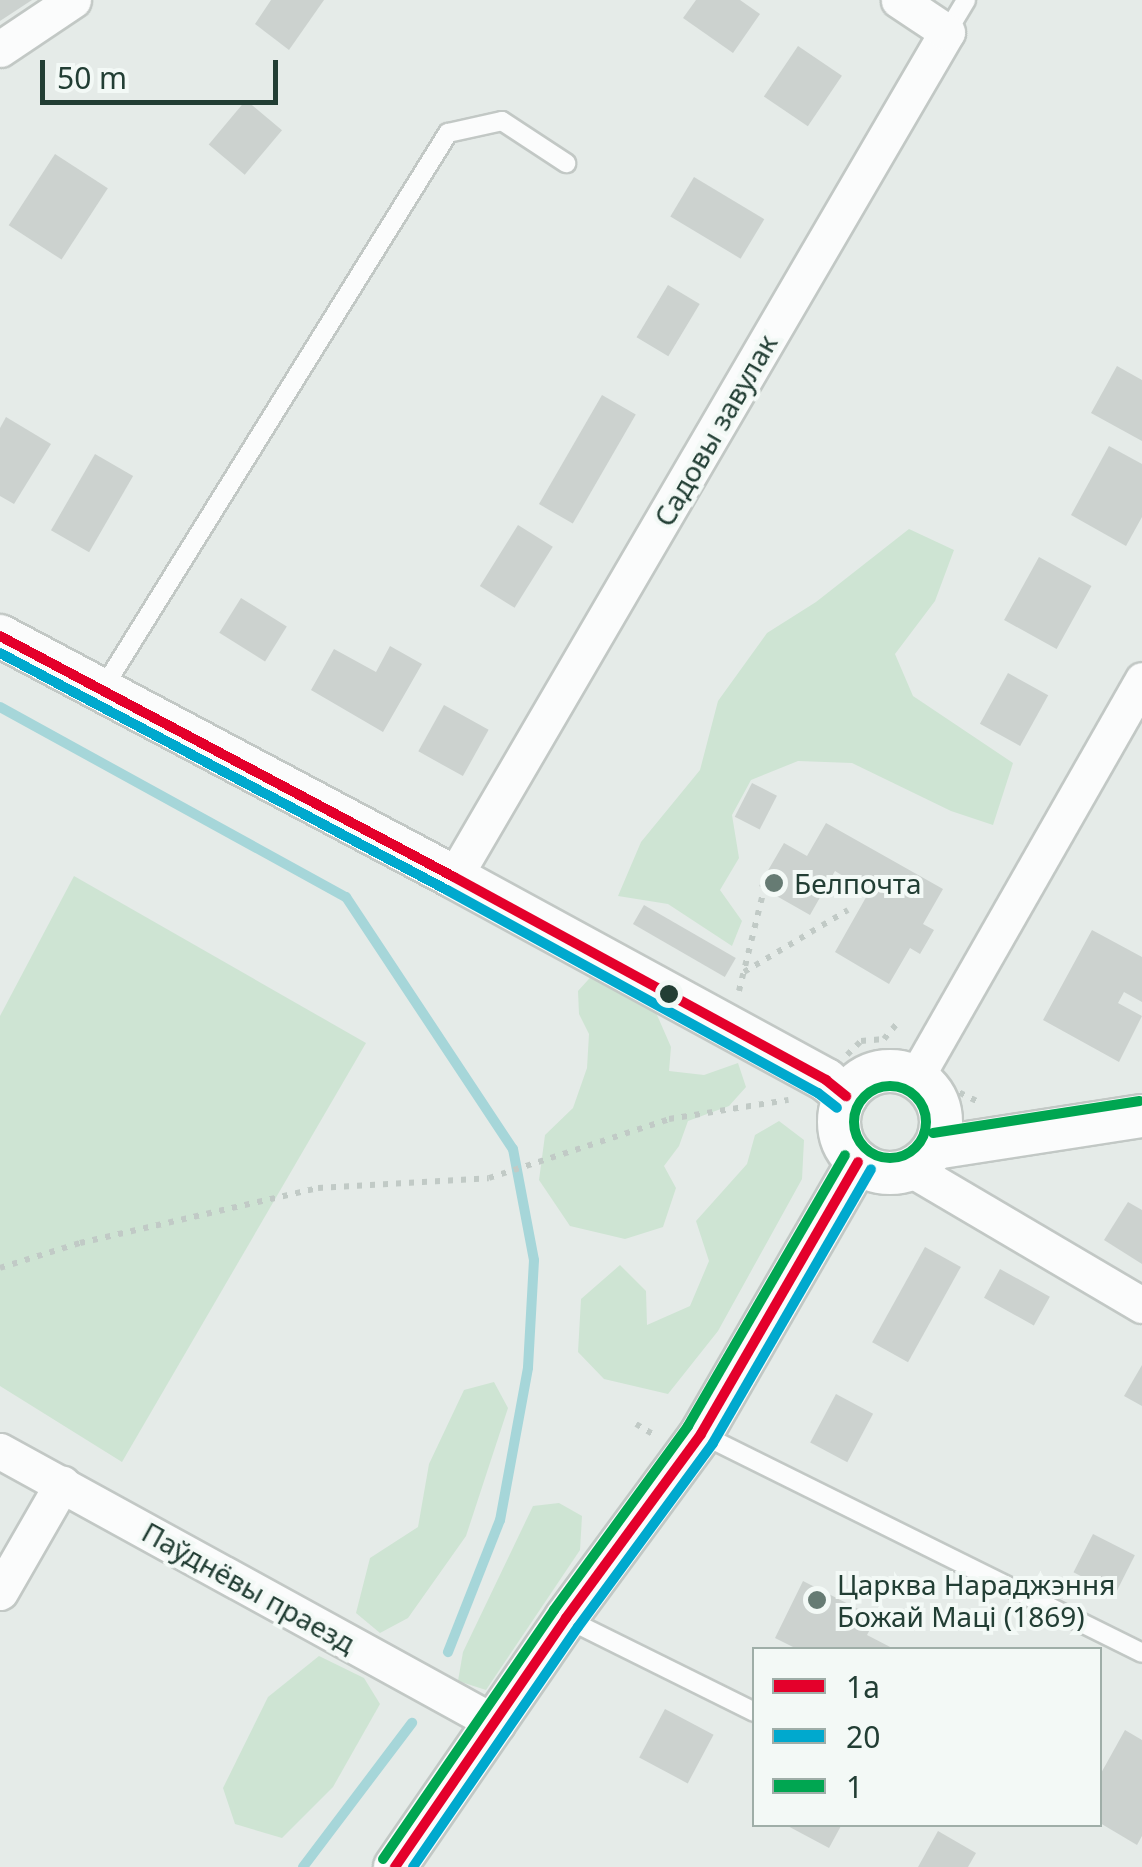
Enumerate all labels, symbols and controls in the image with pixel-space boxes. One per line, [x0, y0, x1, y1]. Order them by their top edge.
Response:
scale bar [45, 40, 282, 102]
text: 50 m [57, 57, 127, 98]
street label: Садовы завулак [646, 328, 784, 532]
place label: Белпочта [794, 866, 921, 900]
marker: Белпочта [763, 872, 785, 894]
unlabelled marker [659, 984, 679, 1004]
street label: Паўднёвы праезд [137, 1515, 361, 1659]
place label: Царква Нараджэння Божай Маці (1869) [837, 1567, 1115, 1633]
marker: Царква Нараджэння Божай Маці (1869) [806, 1589, 828, 1611]
legend [752, 1647, 1102, 1827]
text: 1а [846, 1666, 880, 1707]
text: 20 [846, 1716, 880, 1757]
text: 1 [846, 1766, 863, 1807]

